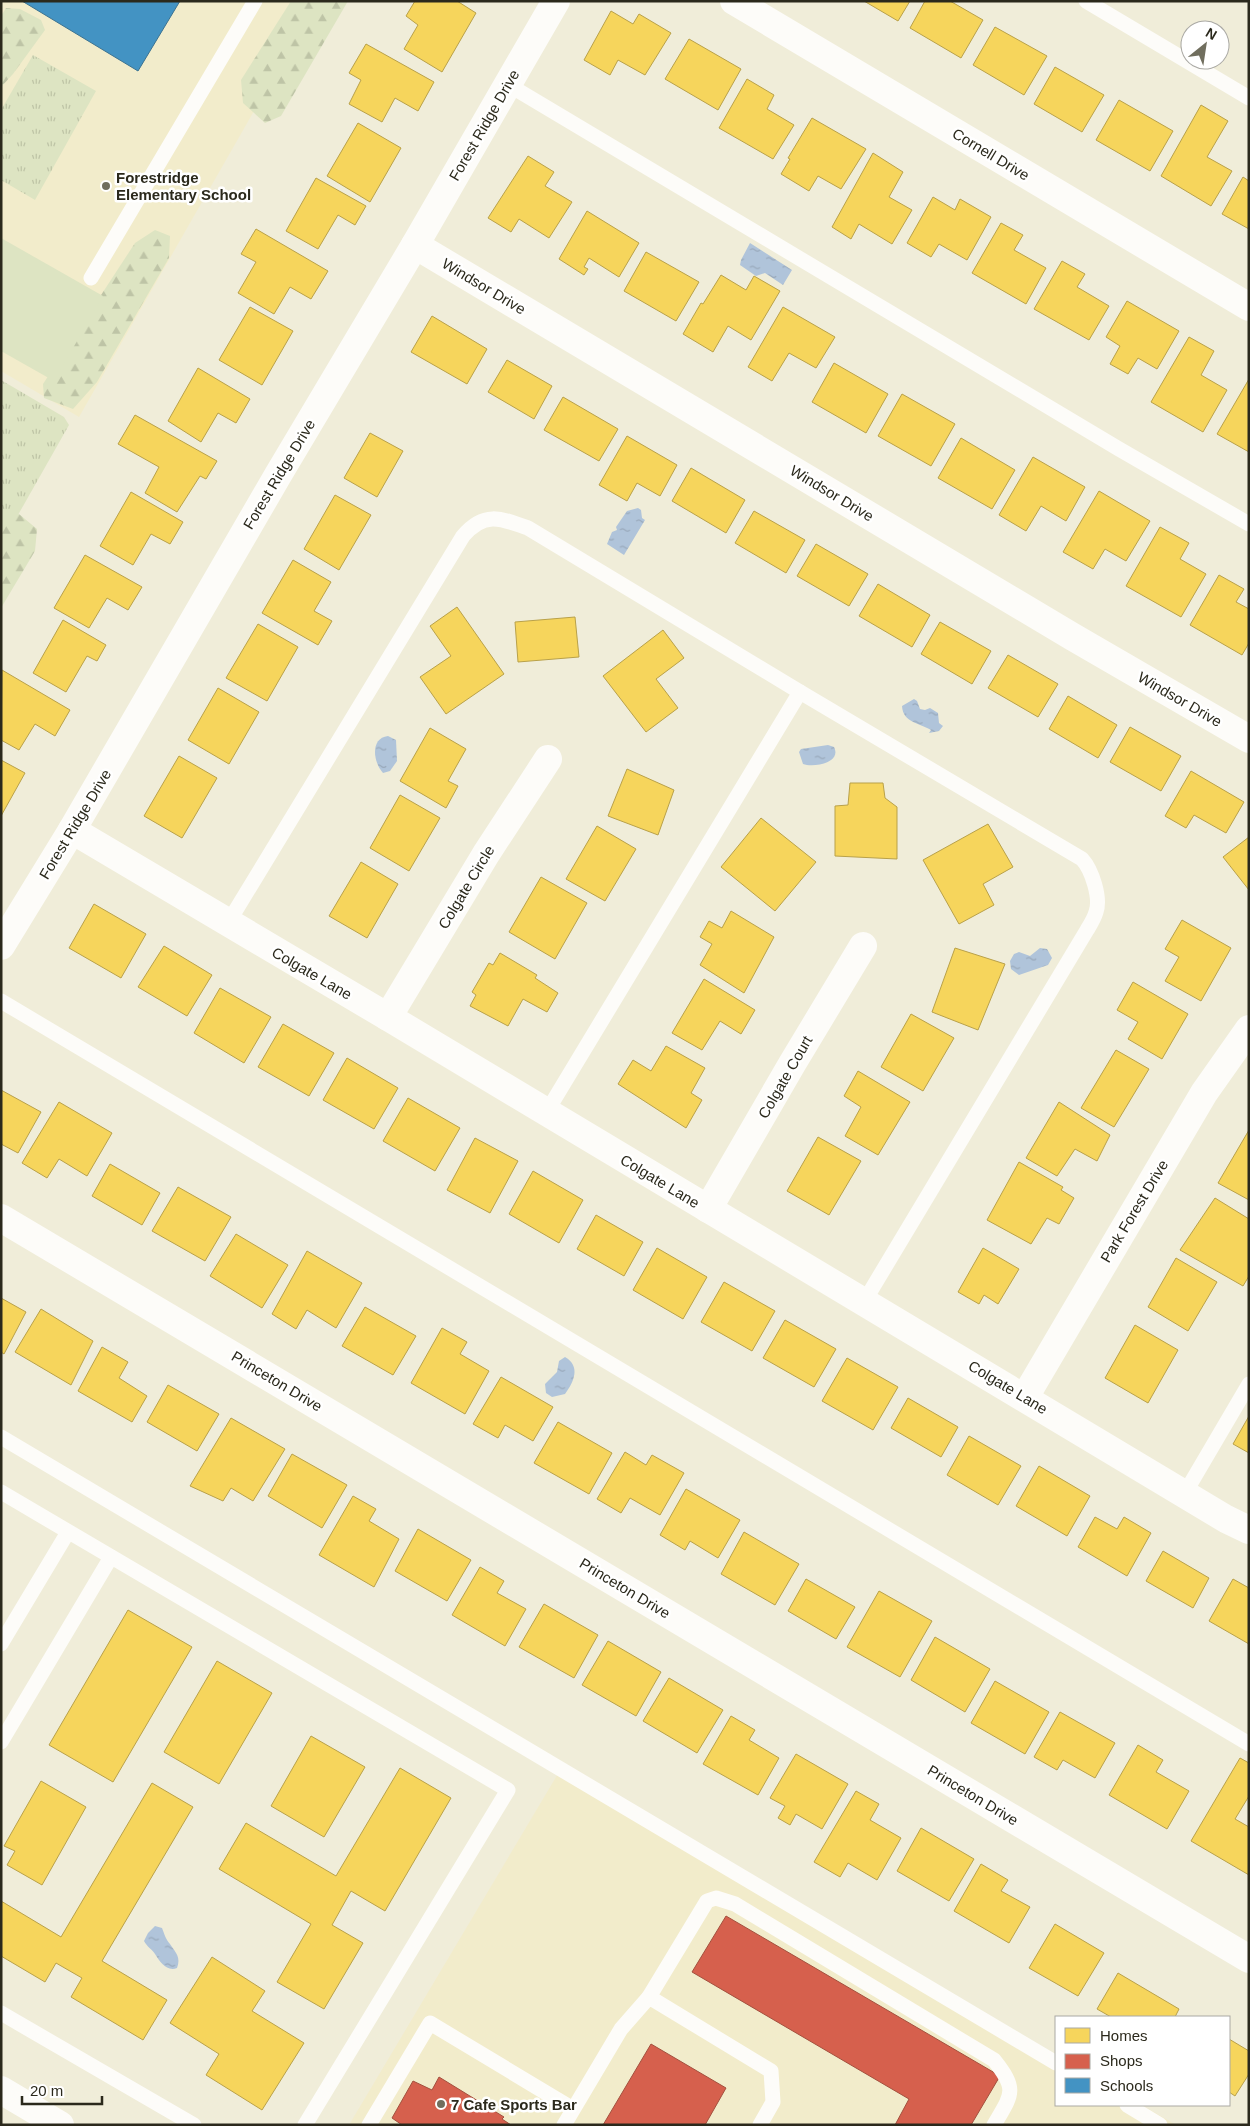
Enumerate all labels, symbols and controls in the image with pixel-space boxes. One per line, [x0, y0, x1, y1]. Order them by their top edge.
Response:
north arrow [1180, 20, 1230, 70]
text: N [1203, 24, 1220, 43]
street label: Forest Ridge Drive [445, 67, 523, 183]
street label: Cornell Drive [949, 124, 1033, 184]
place label: Forestridge Elementary School [116, 169, 251, 203]
marker: Forestridge Elementary School [100, 180, 112, 192]
street label: Windsor Drive [439, 254, 529, 318]
street label: Forest Ridge Drive [240, 416, 318, 532]
street label: Windsor Drive [787, 461, 877, 525]
street label: Windsor Drive [1135, 668, 1225, 730]
street label: Forest Ridge Drive [36, 766, 114, 882]
street label: Colgate Circle [434, 842, 498, 932]
street label: Colgate Lane [269, 943, 355, 1003]
street label: Colgate Court [754, 1032, 816, 1121]
street label: Colgate Lane [617, 1151, 703, 1211]
street label: Park Forest Drive [1097, 1157, 1171, 1265]
street label: Princeton Drive [229, 1347, 325, 1415]
street label: Colgate Lane [965, 1357, 1051, 1417]
street label: Princeton Drive [577, 1554, 673, 1622]
street label: Princeton Drive [925, 1761, 1021, 1829]
legend [1055, 2016, 1230, 2106]
text: Homes [1100, 2027, 1148, 2044]
text: Shops [1100, 2052, 1143, 2069]
scale bar [22, 2074, 102, 2106]
text: Schools [1100, 2077, 1153, 2094]
text: 20 m [30, 2082, 63, 2099]
place label: 7 Cafe Sports Bar [451, 2096, 577, 2113]
marker: 7 Cafe Sports Bar [435, 2098, 447, 2110]

